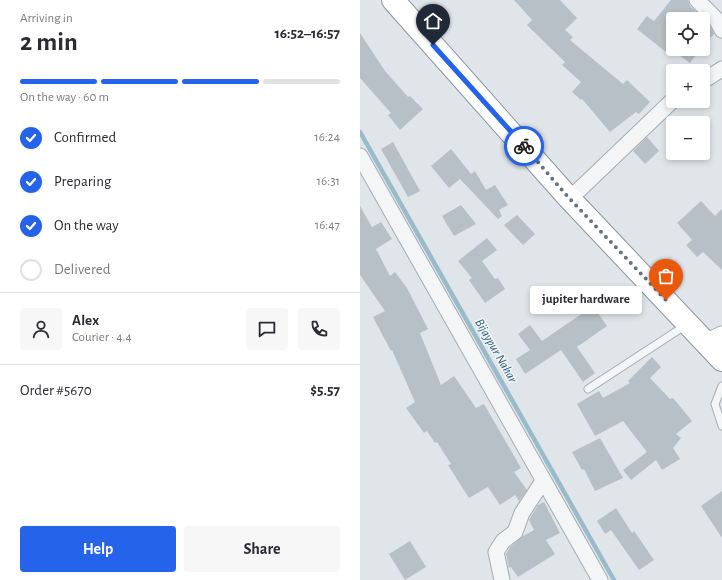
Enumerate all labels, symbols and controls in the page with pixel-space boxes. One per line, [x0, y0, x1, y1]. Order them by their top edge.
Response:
pin [416, 4, 450, 45]
icon: home [422, 10, 444, 32]
text: Arriving in [20, 12, 73, 25]
map controls [666, 12, 710, 160]
button: locate [666, 12, 710, 56]
text: 16:52–16:57 [274, 26, 340, 41]
text: 2 min [20, 29, 78, 55]
button: + [666, 64, 710, 108]
text: On the way · 60 m [20, 91, 109, 104]
button: − [666, 116, 710, 160]
courier [504, 126, 544, 166]
icon: check [20, 127, 42, 149]
text: Confirmed [54, 130, 116, 145]
text: 16:24 [314, 131, 340, 144]
icon: bike [513, 135, 535, 157]
icon: check [20, 171, 42, 193]
text: Preparing [54, 174, 111, 189]
text: 16:31 [317, 175, 340, 188]
icon: check [20, 215, 42, 237]
text: On the way [54, 218, 119, 233]
text: 16:47 [315, 219, 340, 232]
pin [649, 259, 683, 300]
text: Delivered [54, 262, 111, 277]
icon: bag [655, 265, 677, 287]
callout: jupiter hardware [530, 286, 642, 314]
text: jupiter hardware [542, 293, 630, 306]
button: person [20, 308, 62, 350]
button: chat [246, 308, 288, 350]
button: phone [298, 308, 340, 350]
text: Alex [72, 313, 99, 328]
water label: Bijaypur Nahar [472, 317, 520, 386]
text: Courier · 4.4 [72, 331, 132, 344]
text: Order #5670 [20, 383, 92, 398]
text: $5.57 [310, 383, 340, 398]
button: Help [20, 526, 176, 572]
button: Share [184, 526, 340, 572]

